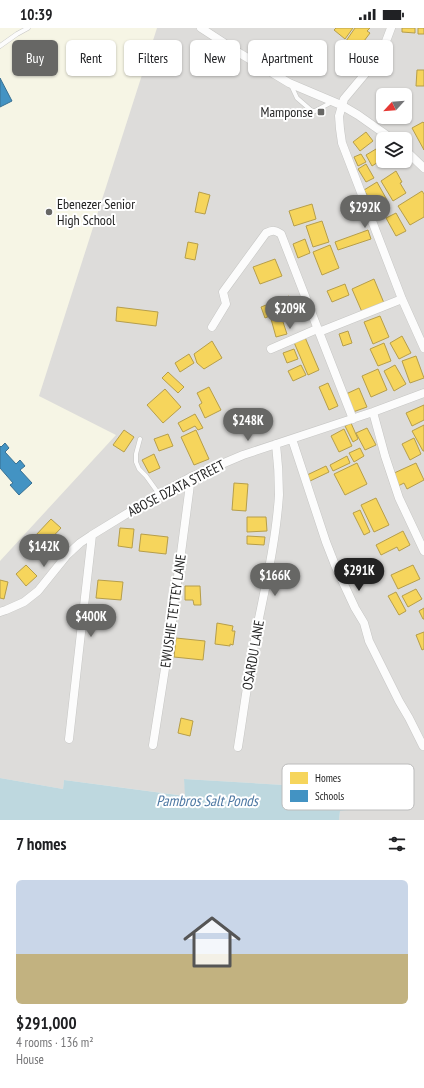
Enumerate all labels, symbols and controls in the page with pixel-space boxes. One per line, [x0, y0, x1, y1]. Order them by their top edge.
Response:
text: 10:39 [20, 5, 52, 24]
chip: Buy [12, 40, 58, 76]
chip: Rent [66, 40, 116, 76]
chip: Filters [124, 40, 182, 76]
chip: New [190, 40, 240, 76]
chip: Apartment [248, 40, 327, 76]
chip: House [335, 40, 393, 76]
north arrow [376, 88, 412, 124]
map controls [376, 88, 412, 168]
place label: Mamponse [261, 103, 313, 121]
marker: Mamponse [316, 107, 326, 117]
button: layers [376, 132, 412, 168]
place label: Ebenezer Senior High School [57, 195, 135, 229]
pin: $292K [337, 195, 393, 229]
text: $292K [349, 199, 381, 216]
marker: Ebenezer Senior High School [44, 207, 54, 217]
pin: $209K [262, 296, 318, 330]
text: $209K [274, 300, 306, 317]
pin: $248K [220, 408, 276, 442]
text: $248K [232, 412, 264, 429]
street label: ABOSE DZATA STREET [124, 455, 228, 520]
pin: $142K [16, 534, 72, 568]
text: $142K [28, 538, 60, 555]
street label: EWUSHIE TETTEY LANE [156, 553, 190, 669]
pin: $291K [331, 558, 387, 592]
text: $291K [343, 562, 375, 579]
pin: $166K [247, 563, 303, 597]
text: $166K [259, 567, 291, 584]
pin: $400K [63, 604, 119, 638]
text: $400K [75, 608, 107, 625]
street label: OSARDU LANE [238, 619, 268, 691]
legend [282, 764, 414, 810]
text: Homes [315, 771, 341, 785]
text: Schools [315, 789, 345, 803]
water label: Pambros Salt Ponds [156, 791, 260, 810]
text: 7 homes [16, 833, 67, 855]
icon: filters [386, 833, 408, 855]
icon: home [176, 906, 248, 978]
text: $291,000 [16, 1012, 77, 1034]
text: 4 rooms · 136 m² [16, 1034, 94, 1051]
text: House [16, 1051, 44, 1068]

